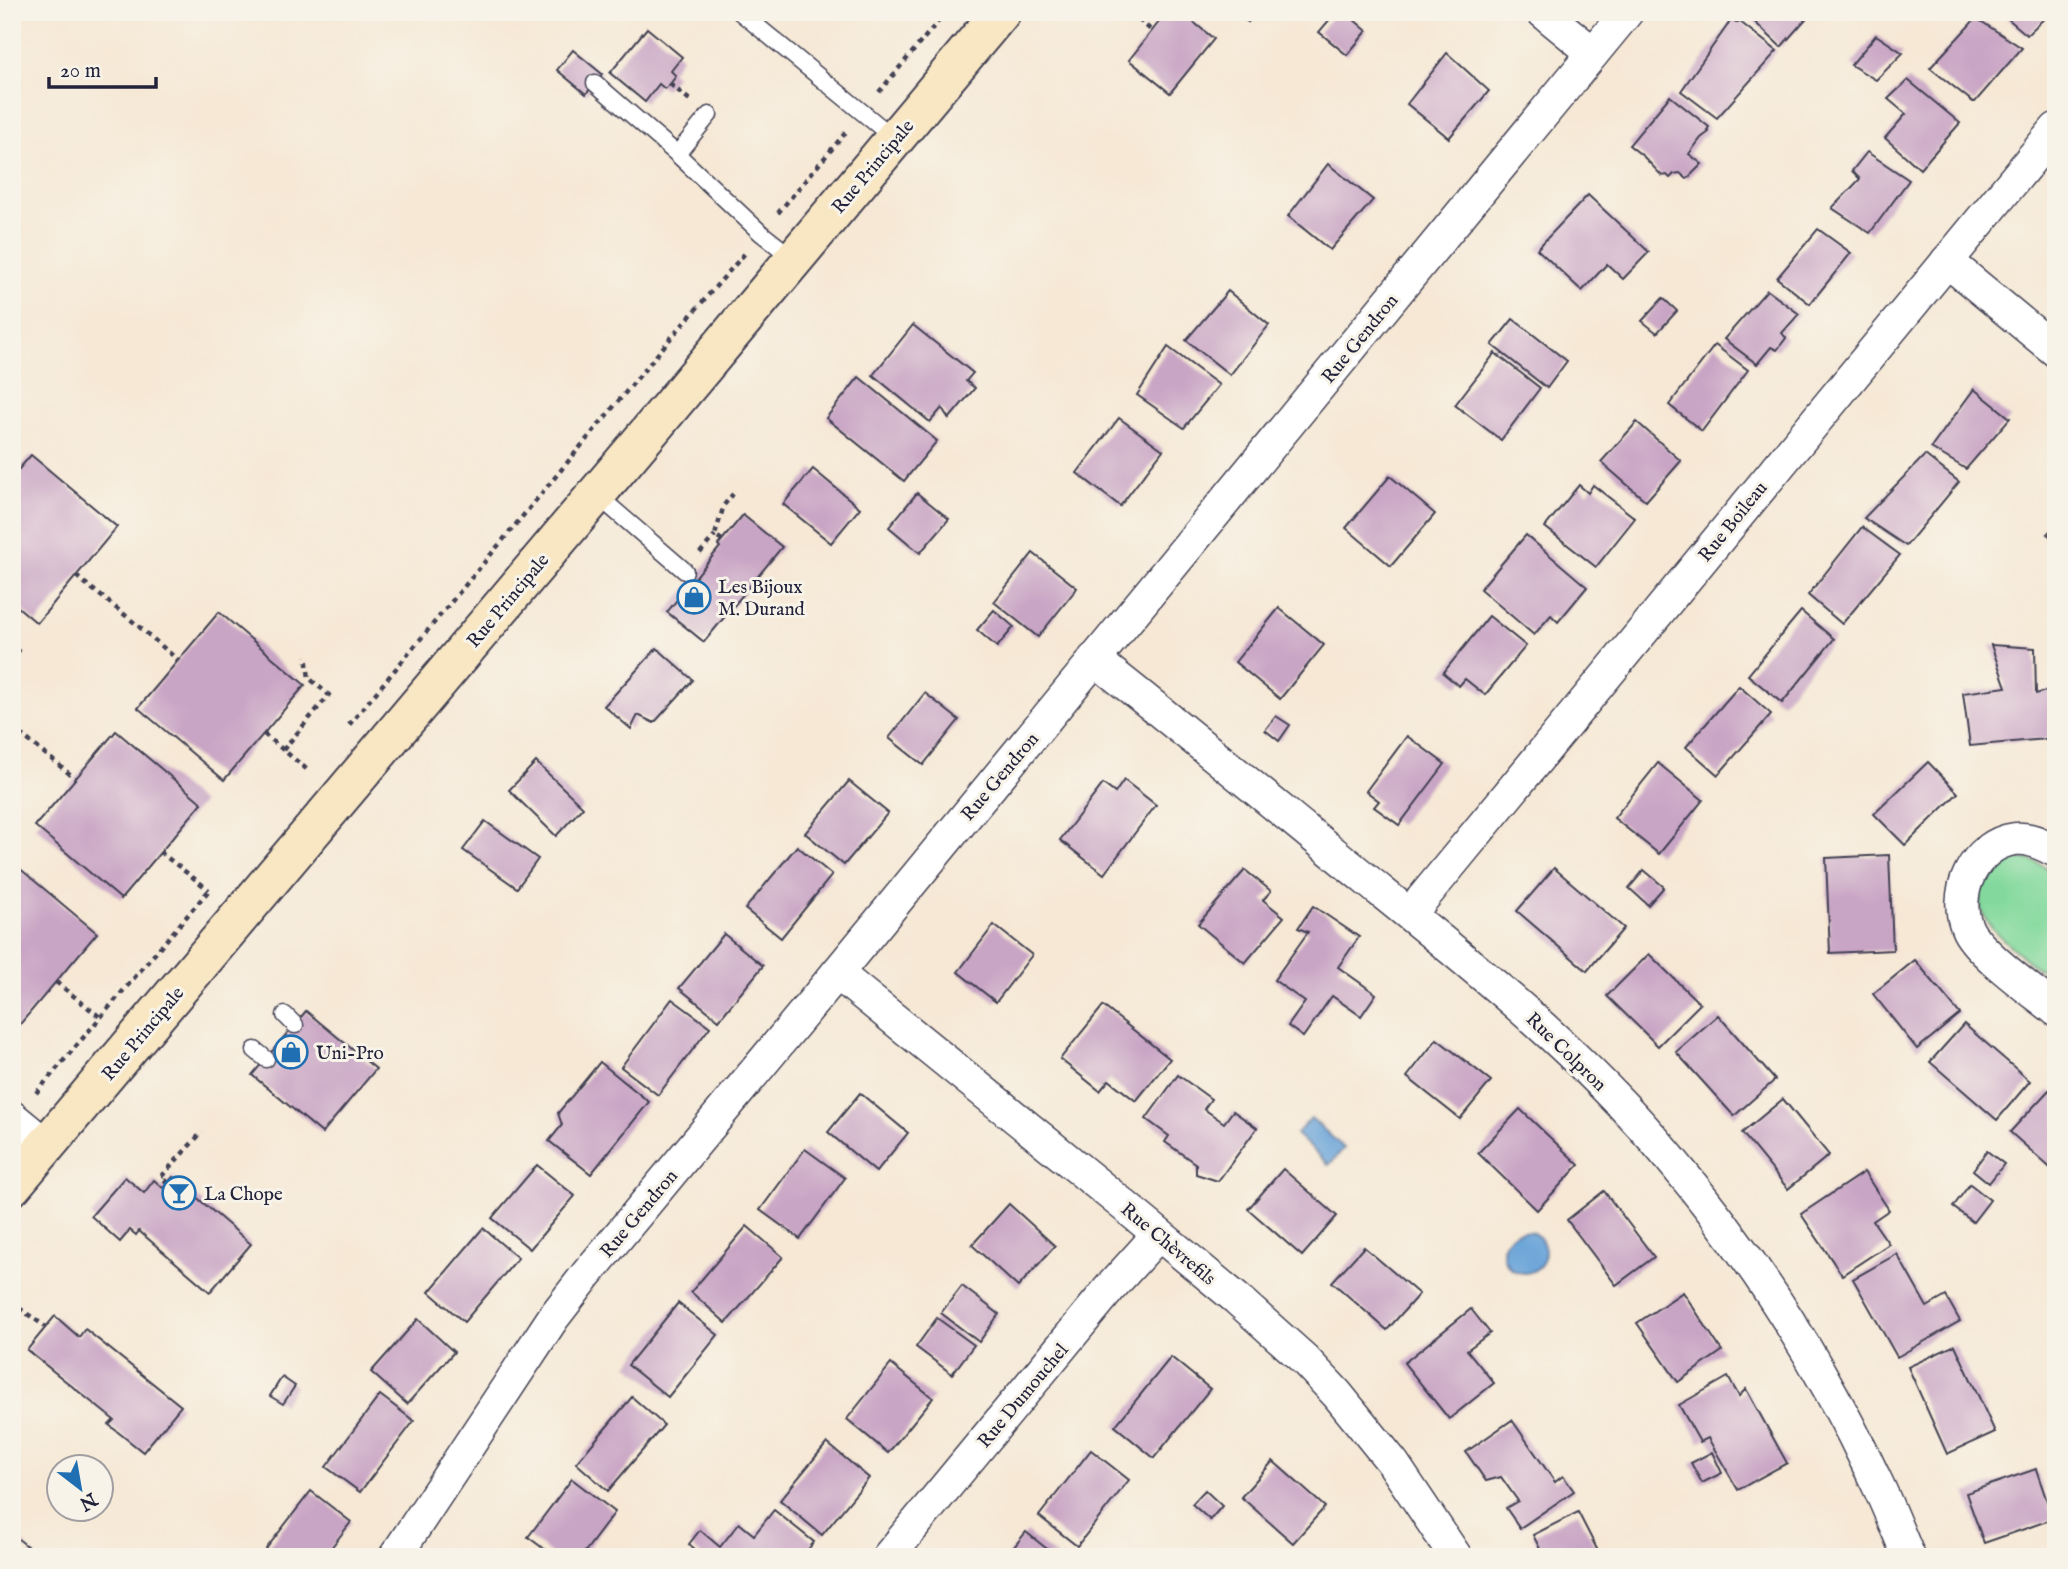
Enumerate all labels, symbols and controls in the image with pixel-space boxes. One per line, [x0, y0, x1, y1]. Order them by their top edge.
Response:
scale bar [49, 46, 156, 90]
text: 20 m [60, 58, 101, 85]
street label: Rue Principale [827, 115, 920, 219]
street label: Rue Gendron [1317, 290, 1404, 389]
street label: Rue Boileau [1694, 477, 1773, 567]
street label: Rue Principale [462, 549, 555, 653]
place label: Les Bijoux M. Durand [718, 576, 806, 622]
shop icon: Les Bijoux M. Durand [675, 578, 713, 616]
street label: Rue Gendron [956, 728, 1045, 827]
street label: Rue Principale [97, 982, 190, 1086]
street label: Rue Colpron [1520, 1008, 1611, 1097]
shop icon: Uni-Pro [272, 1033, 310, 1071]
place label: Uni-Pro [316, 1042, 384, 1066]
street label: Rue Gendron [595, 1165, 684, 1264]
bar icon: La Chope [160, 1174, 198, 1212]
place label: La Chope [204, 1183, 283, 1207]
street label: Rue Chèvrefils [1115, 1198, 1220, 1291]
street label: Rue Dumouchel [973, 1339, 1075, 1453]
north arrow [46, 1454, 116, 1524]
text: N [74, 1486, 102, 1516]

